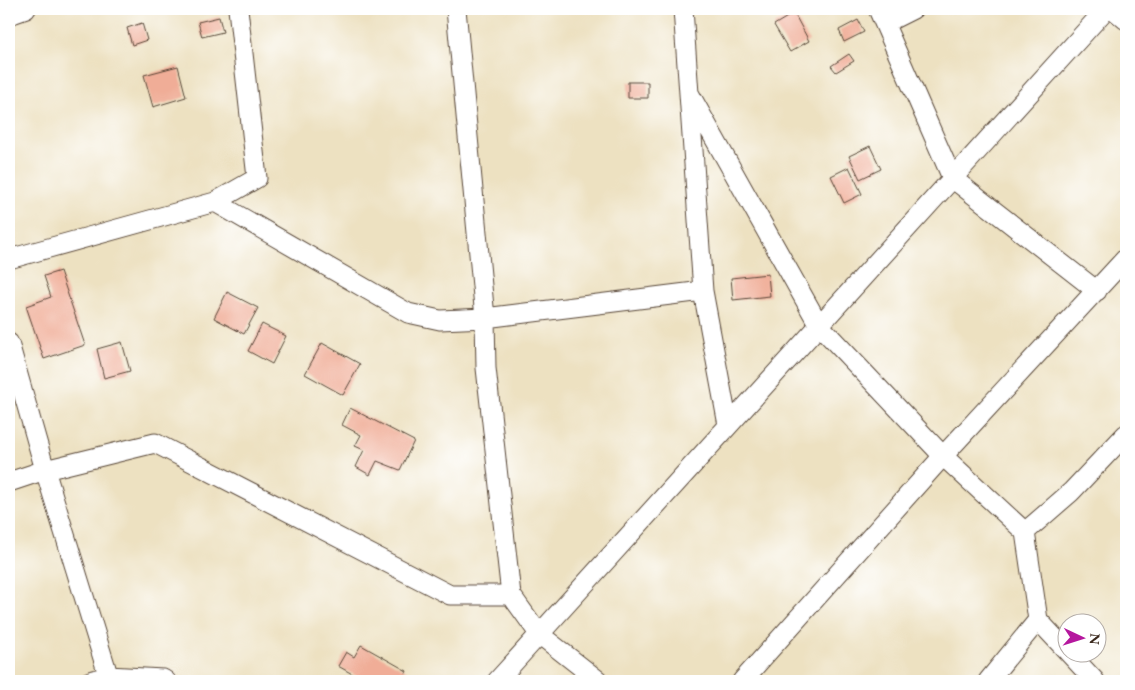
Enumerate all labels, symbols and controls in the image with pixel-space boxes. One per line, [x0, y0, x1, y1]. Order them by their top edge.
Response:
north arrow [1058, 612, 1108, 662]
text: N [1086, 633, 1104, 646]

